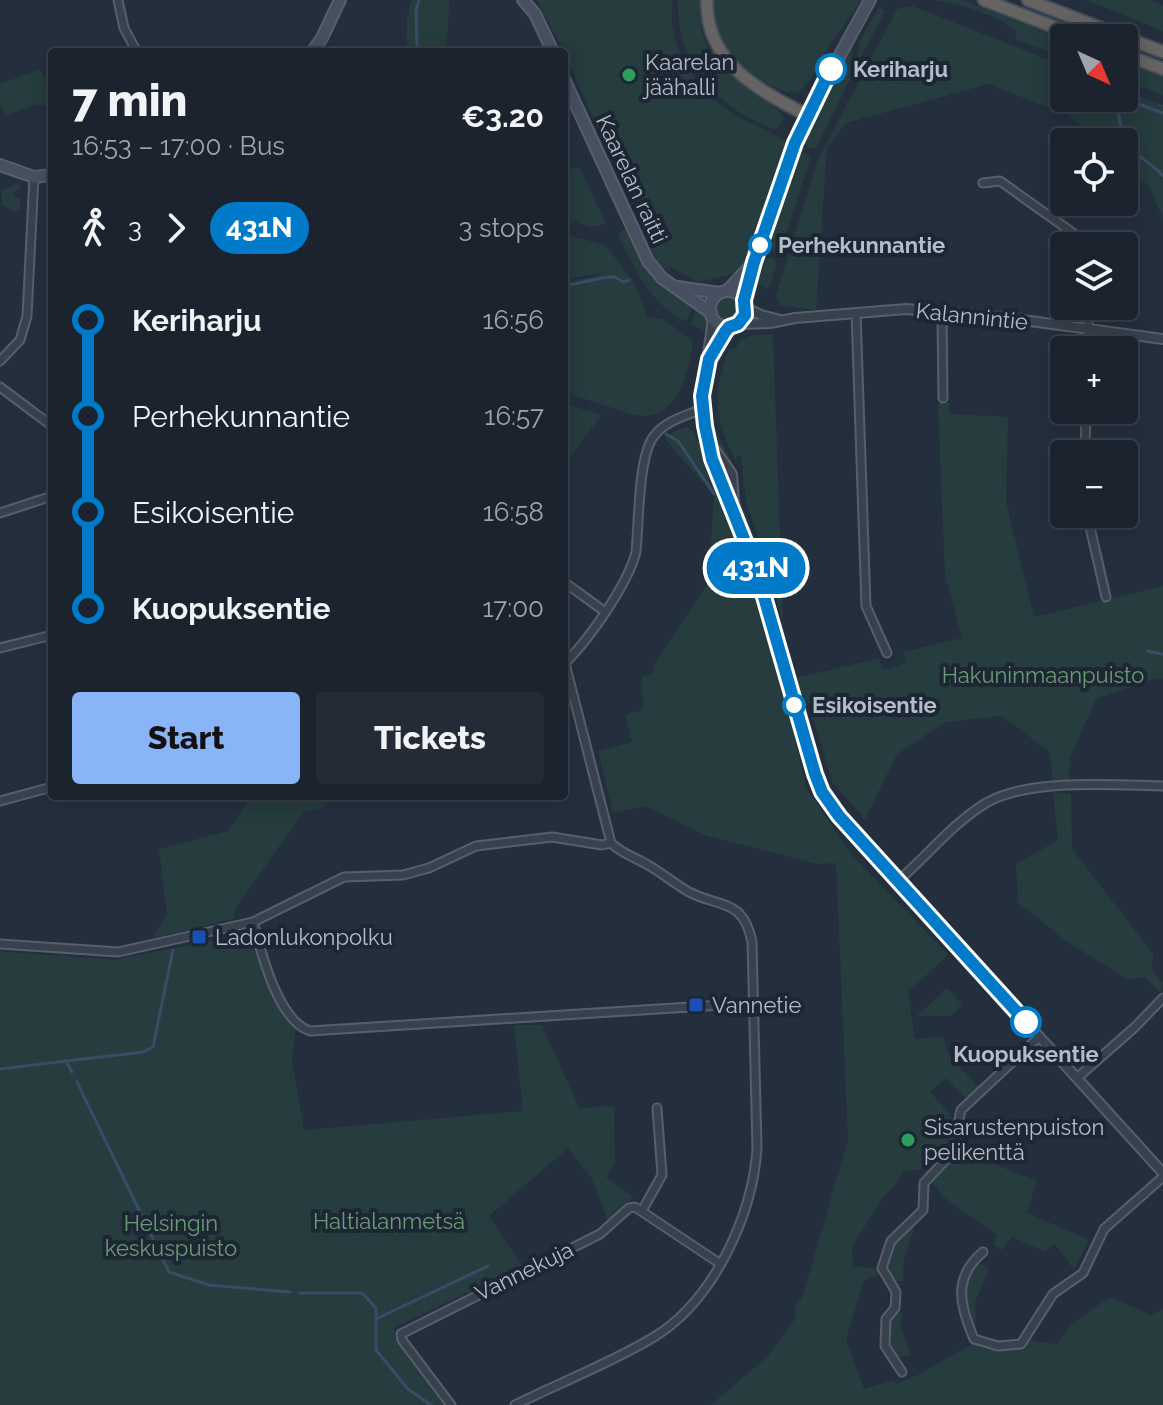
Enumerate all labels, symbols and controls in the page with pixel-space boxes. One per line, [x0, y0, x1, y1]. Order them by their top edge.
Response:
north arrow [1050, 24, 1138, 112]
map controls [1050, 24, 1138, 528]
place label: Kaarelan jäähalli [642, 49, 734, 100]
marker: Keriharju [816, 54, 846, 84]
place label: Keriharju [853, 56, 948, 82]
marker: Kaarelan jäähalli [620, 66, 638, 84]
text: 7 min [72, 75, 188, 126]
text: €3.20 [461, 99, 544, 134]
street label: Kaarelan raitti [591, 111, 673, 247]
button: locate [1050, 128, 1138, 216]
text: 16:53 – 17:00 · Bus [72, 131, 285, 161]
icon: walk [72, 206, 116, 250]
icon: forward [154, 206, 198, 250]
text: 431N [226, 211, 293, 244]
text: 3 [128, 213, 142, 243]
text: 3 stops [458, 213, 544, 243]
place label: Perhekunnantie [778, 232, 945, 258]
button: layers [1050, 232, 1138, 320]
marker: Perhekunnantie [749, 234, 771, 256]
street label: Kalannintie [915, 297, 1029, 335]
text: Keriharju [132, 303, 262, 338]
text: 16:56 [482, 305, 544, 335]
button: + [1050, 336, 1138, 424]
text: Perhekunnantie [132, 399, 350, 434]
text: 16:57 [484, 401, 544, 431]
button: − [1050, 440, 1138, 528]
text: Esikoisentie [132, 495, 294, 530]
text: 16:58 [483, 497, 544, 527]
line badge: 431N [700, 542, 812, 594]
text: 431N [723, 551, 789, 584]
text: Kuopuksentie [132, 591, 330, 626]
text: 17:00 [482, 593, 544, 623]
park label: Hakuninmaanpuisto [942, 662, 1144, 688]
button: Start [72, 692, 300, 784]
button: Tickets [316, 692, 544, 784]
place label: Esikoisentie [812, 692, 937, 718]
marker: Esikoisentie [783, 694, 805, 716]
place label: Ladonlukonpolku [215, 924, 393, 950]
marker: Ladonlukonpolku [190, 928, 208, 946]
place label: Vannetie [712, 992, 801, 1018]
marker: Vannetie [687, 996, 705, 1014]
marker: Kuopuksentie [1011, 1007, 1041, 1037]
place label: Kuopuksentie [953, 1041, 1099, 1067]
place label: Sisarustenpuiston pelikenttä [924, 1114, 1104, 1165]
marker: Sisarustenpuiston pelikenttä [899, 1131, 917, 1149]
park label: Haltialanmetsä [313, 1208, 465, 1234]
park label: Helsingin keskuspuisto [105, 1210, 237, 1261]
street label: Vannekuja [471, 1236, 577, 1306]

